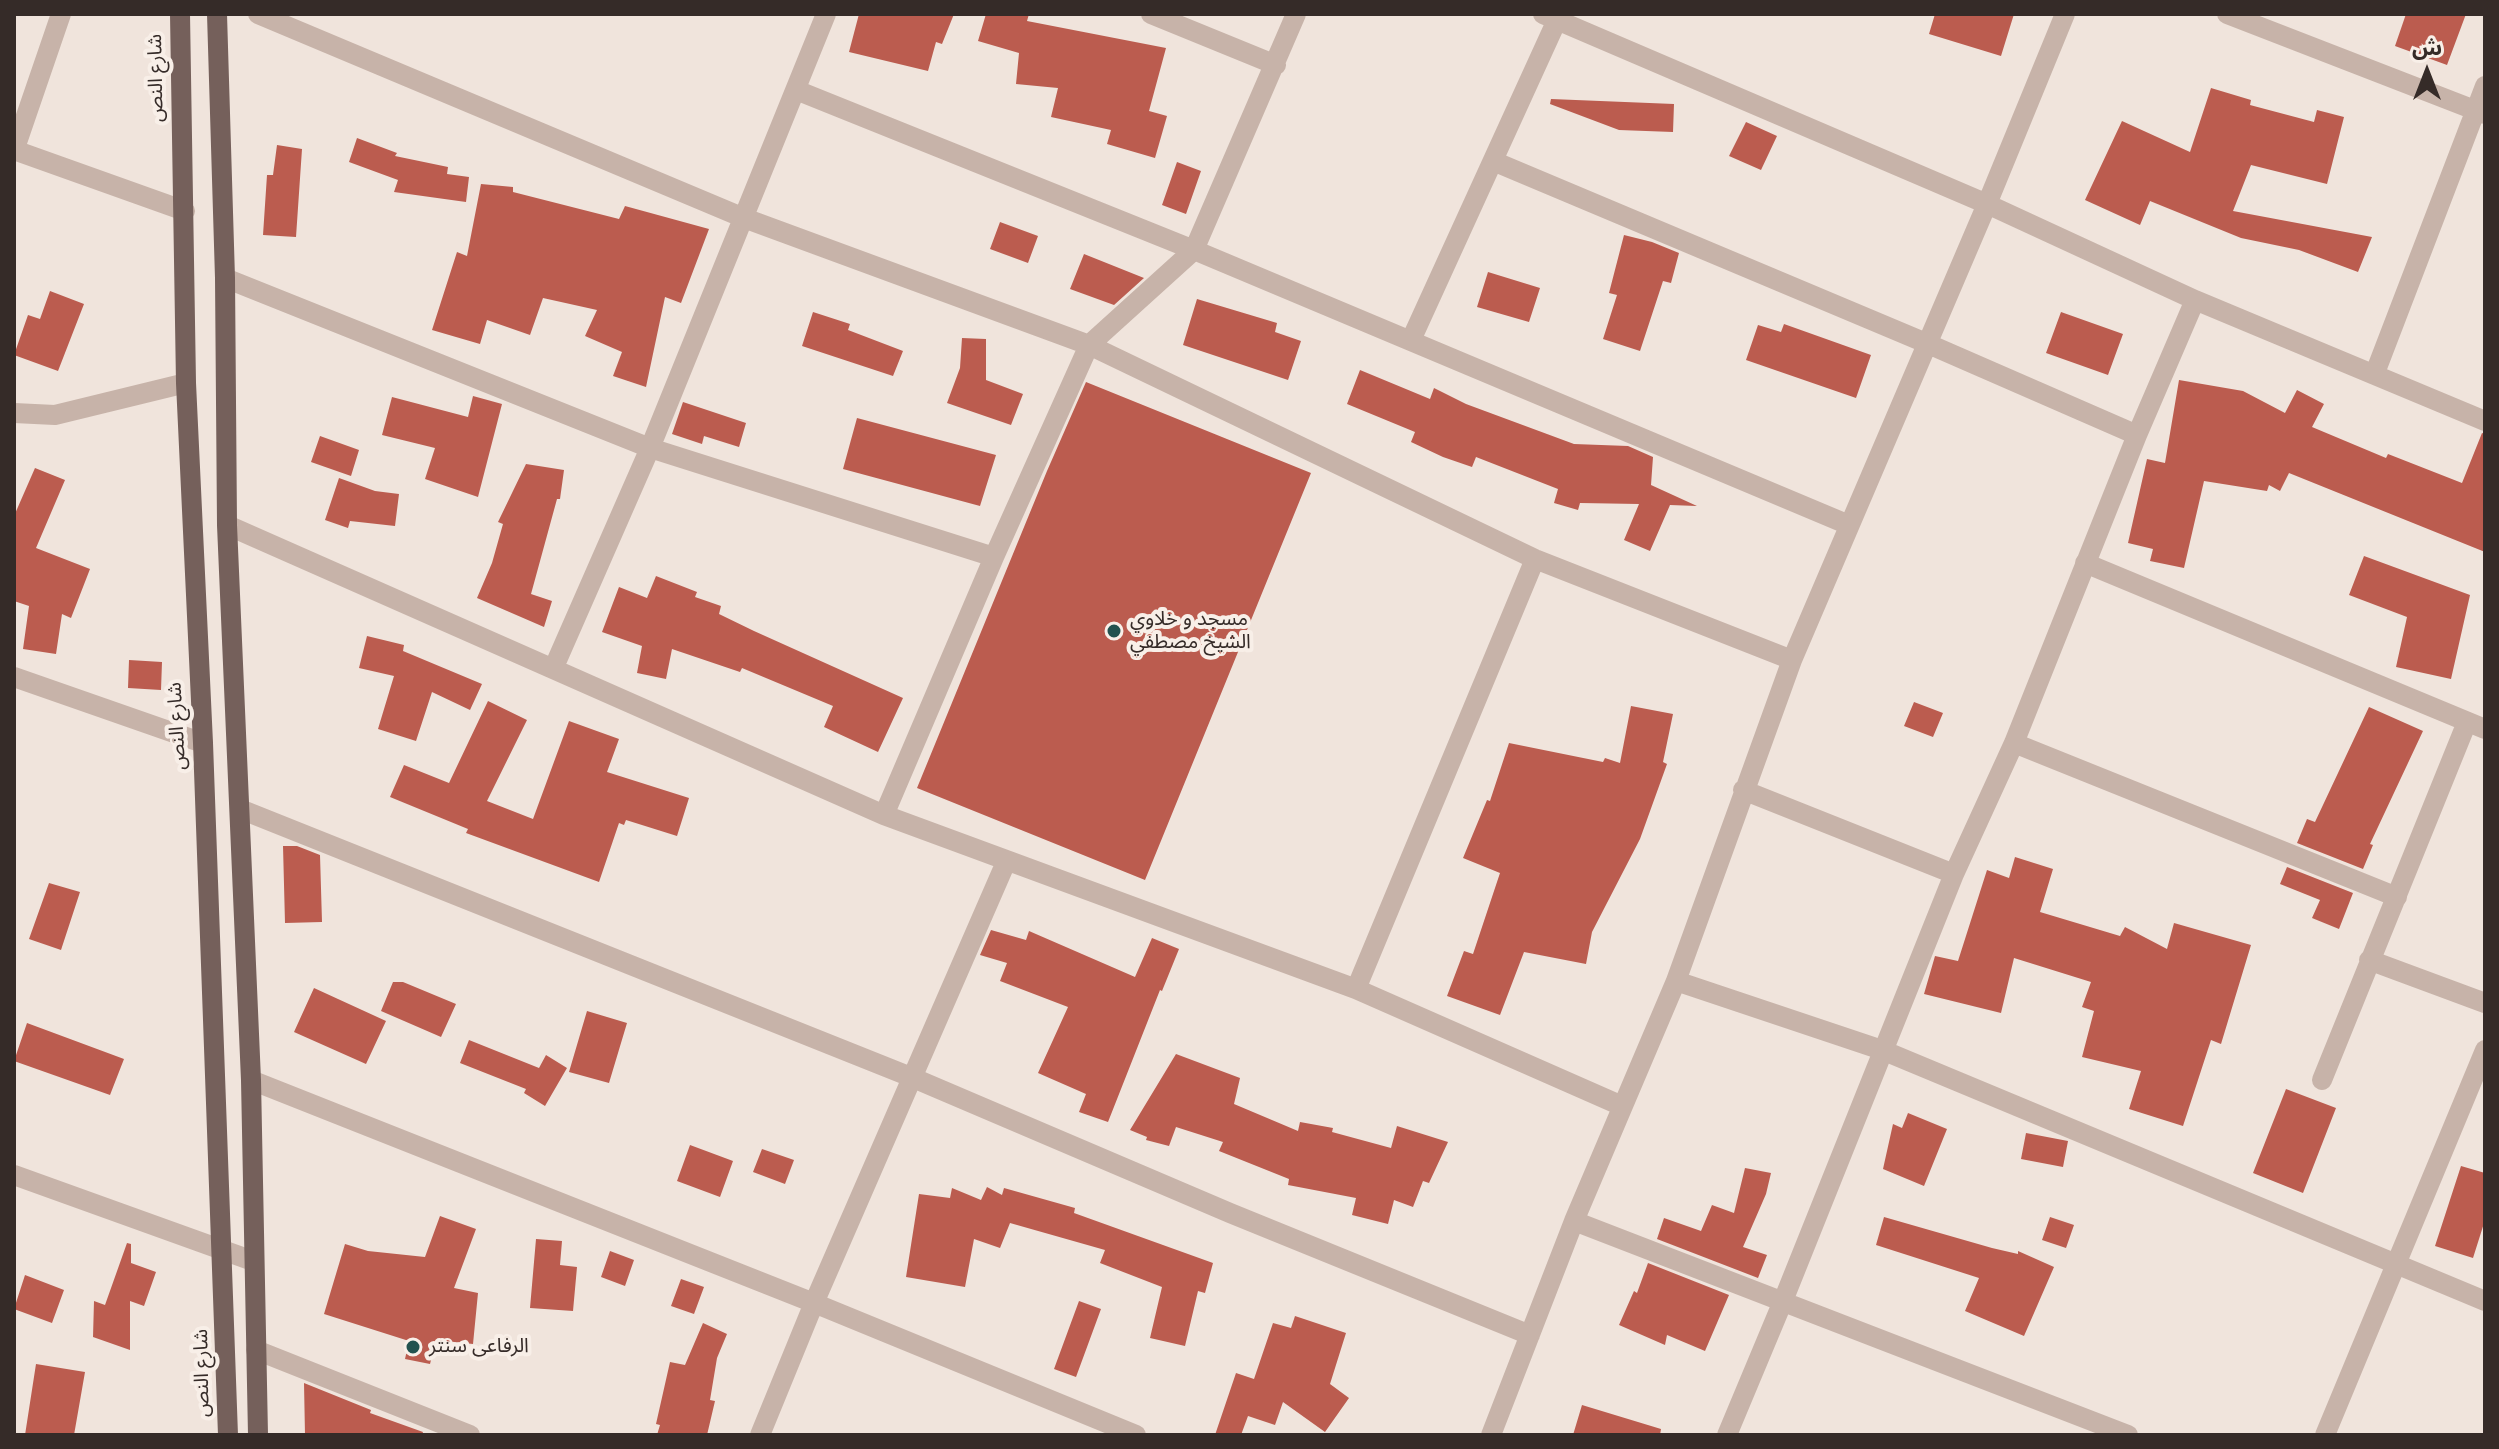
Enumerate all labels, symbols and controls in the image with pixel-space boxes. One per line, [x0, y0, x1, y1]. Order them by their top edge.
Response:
north arrow [2387, 32, 2467, 112]
text: ش [2412, 33, 2442, 63]
street label: شارع النص [144, 34, 170, 122]
place label: مسجد و خلاوي الشيخ مصطفي [1130, 608, 1251, 655]
marker: مسجد و خلاوي الشيخ مصطفي [1105, 622, 1123, 640]
street label: شارع النص [164, 681, 192, 771]
street label: شارع النص [190, 1329, 216, 1417]
place label: الرفاعى سنتر [429, 1335, 529, 1359]
marker: الرفاعى سنتر [404, 1338, 422, 1356]

